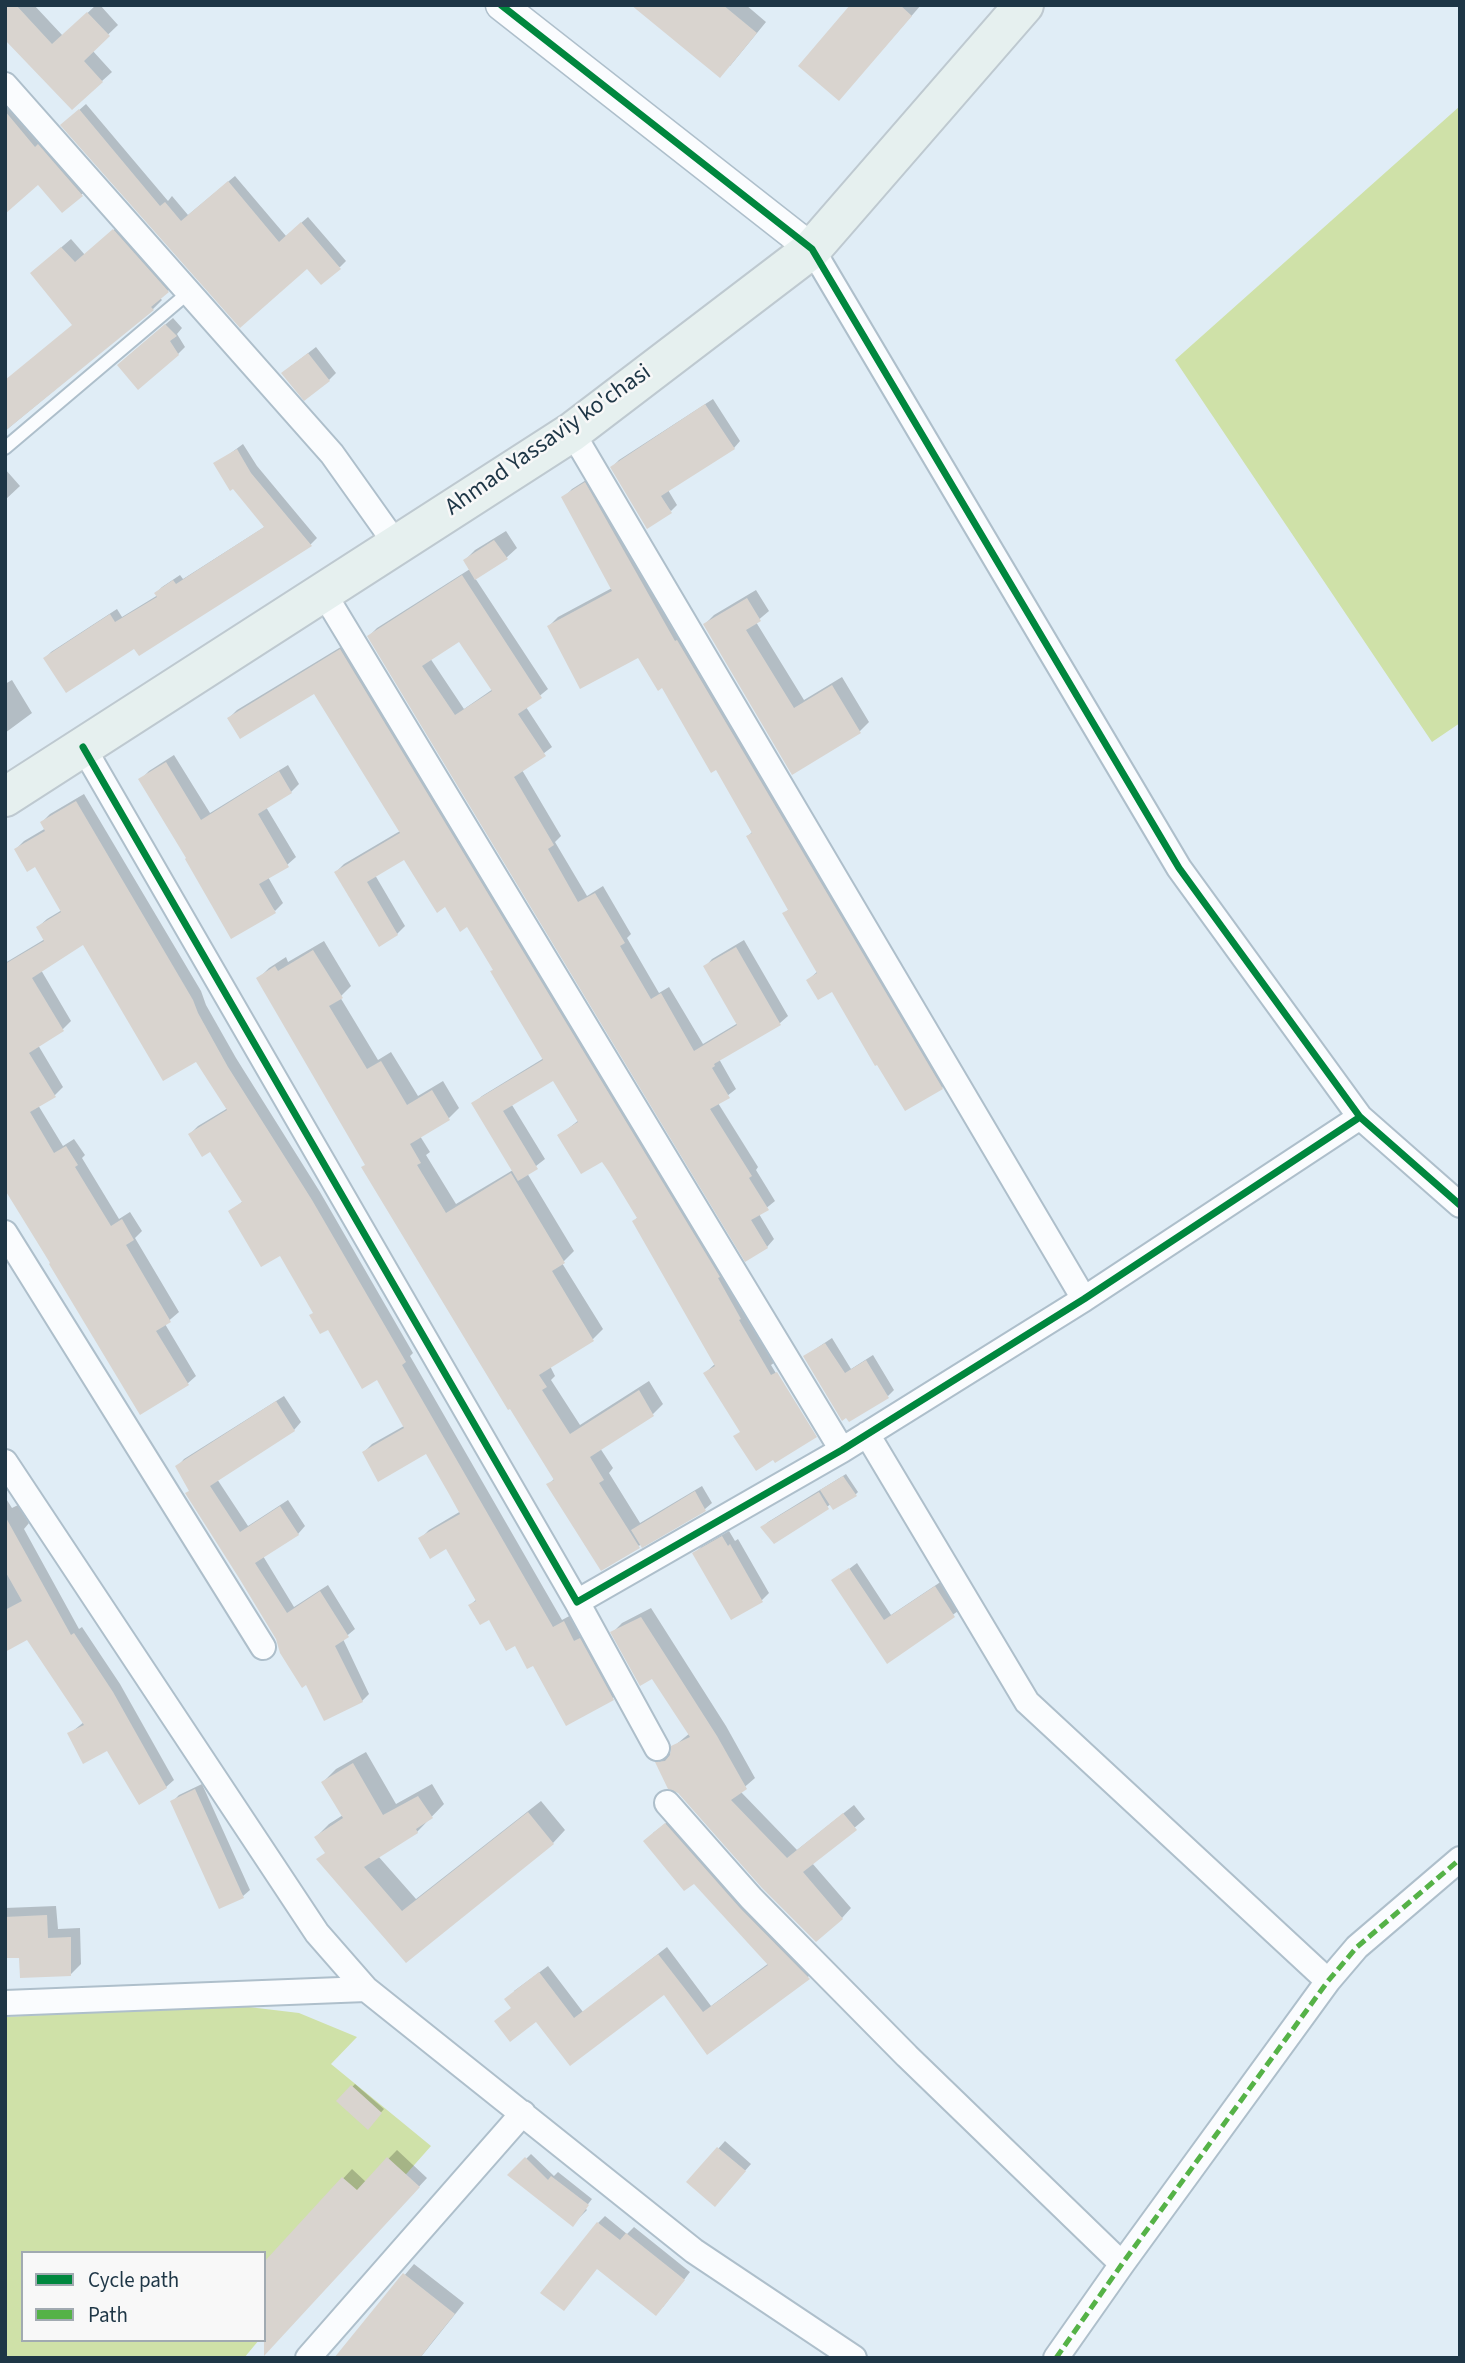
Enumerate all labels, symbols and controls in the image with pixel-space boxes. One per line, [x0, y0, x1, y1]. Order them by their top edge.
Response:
street label: Ahmad Yassaviy ko'chasi [441, 359, 657, 523]
legend [21, 2251, 266, 2342]
text: Cycle path [88, 2265, 179, 2295]
text: Path [88, 2300, 128, 2330]

